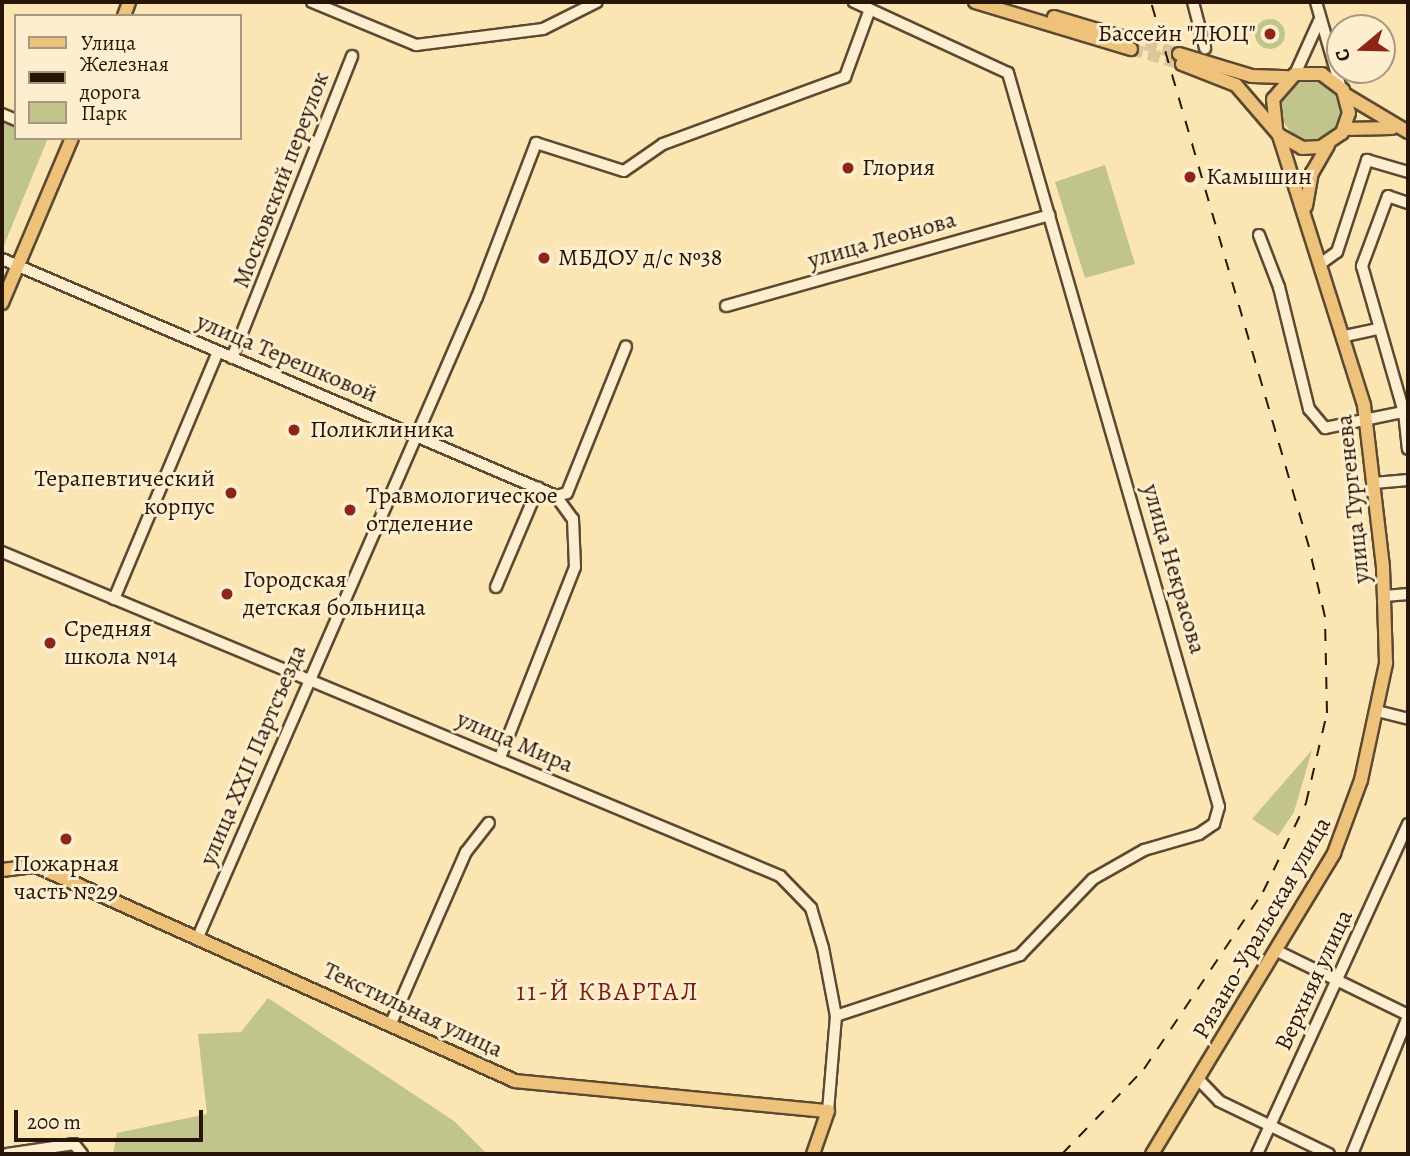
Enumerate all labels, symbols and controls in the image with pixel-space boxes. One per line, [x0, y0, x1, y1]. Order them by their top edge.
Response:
legend [14, 14, 242, 140]
north arrow [1326, 14, 1396, 84]
place label: Бассейн "ДЮЦ" [1097, 20, 1256, 48]
marker: Бассейн "ДЮЦ" [1262, 26, 1278, 42]
text: Улица [81, 29, 136, 57]
text: С [1329, 45, 1357, 65]
text: Железная дорога [80, 50, 169, 106]
street label: Московский переулок [226, 68, 336, 292]
text: Парк [81, 99, 127, 127]
place label: Глория [862, 154, 935, 182]
marker: Глория [840, 160, 856, 176]
place label: Камышин [1206, 163, 1312, 191]
marker: Камышин [1180, 167, 1200, 187]
street label: улица Леонова [805, 205, 959, 275]
place label: МБДОУ д/с №38 [558, 244, 722, 272]
marker: МБДОУ д/с №38 [536, 250, 552, 266]
street label: улица Терешковой [192, 307, 382, 409]
street label: улица Тургенева [1330, 413, 1376, 585]
place label: Поликлиника [310, 416, 454, 444]
marker: Поликлиника [284, 420, 304, 440]
place label: Терапевтический корпус [35, 465, 215, 521]
street label: улица Некрасова [1136, 481, 1212, 657]
place label: Травмологическое отделение [366, 482, 558, 538]
marker: Терапевтический корпус [221, 483, 241, 503]
marker: Травмологическое отделение [340, 500, 360, 520]
place label: Городская детская больница [243, 566, 426, 622]
marker: Городская детская больница [217, 584, 237, 604]
place label: Средняя школа №14 [64, 615, 177, 671]
marker: Средняя школа №14 [42, 635, 58, 651]
street label: улица XXII Партсъезда [193, 640, 313, 870]
street label: улица Мира [452, 705, 578, 779]
street label: Рязано-Уральская улица [1187, 812, 1337, 1044]
marker: Пожарная часть №29 [58, 831, 74, 847]
place label: Пожарная часть №29 [13, 850, 119, 906]
street label: Верхняя улица [1269, 905, 1359, 1055]
street label: Текстильная улица [319, 956, 507, 1064]
district label: 11-Й КВАРТАЛ [518, 976, 698, 1008]
scale bar [18, 1096, 206, 1140]
text: 200 m [27, 1108, 81, 1136]

